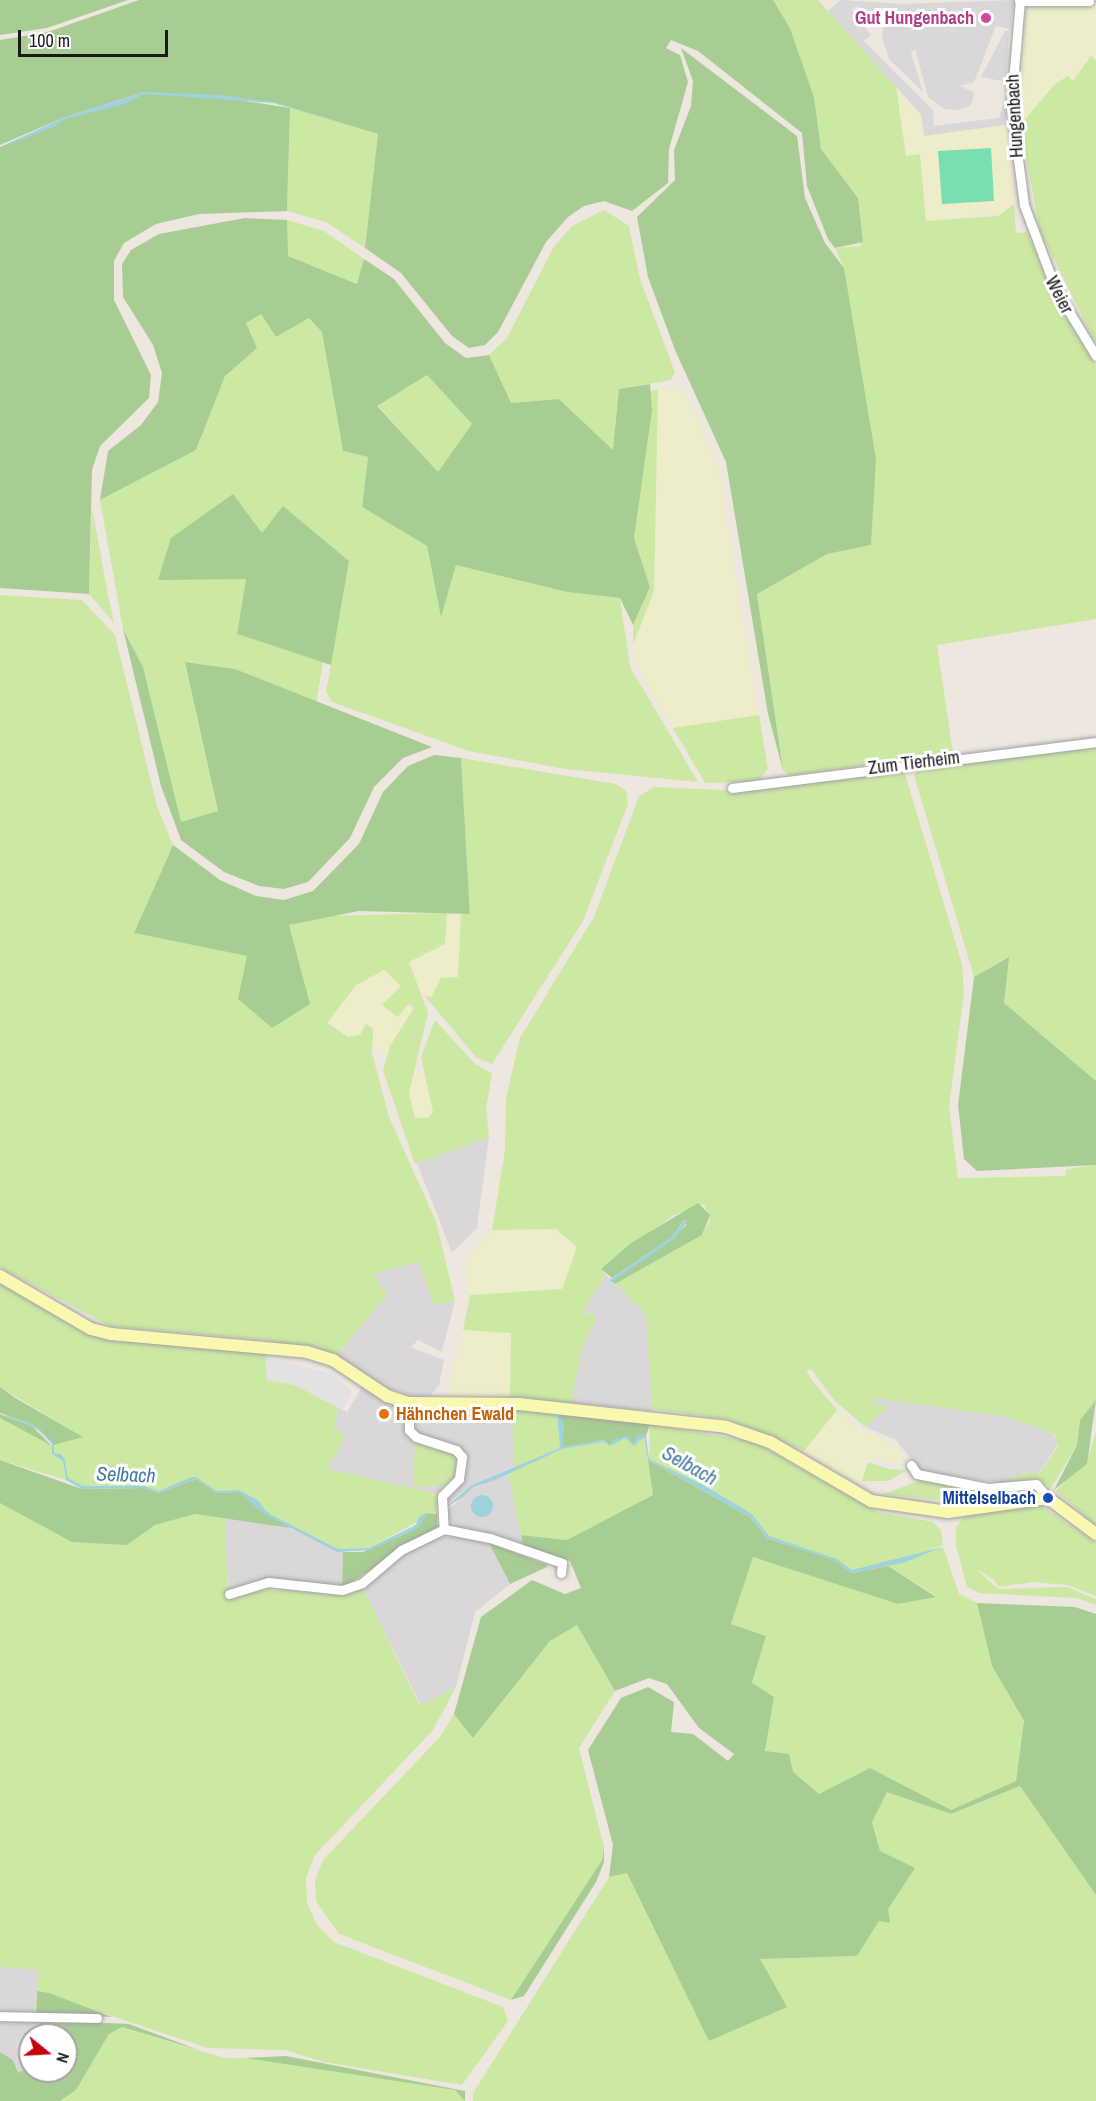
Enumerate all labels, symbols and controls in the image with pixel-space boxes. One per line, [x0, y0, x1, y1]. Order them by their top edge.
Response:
place label: Gut Hungenbach [855, 7, 974, 29]
marker: Gut Hungenbach [979, 11, 993, 25]
scale bar [21, 18, 171, 56]
text: 100 m [29, 28, 70, 53]
street label: Hungenbach [1002, 74, 1028, 158]
street label: Weier [1040, 273, 1078, 317]
street label: Zum Tierheim [867, 747, 961, 779]
place label: Hähnchen Ewald [396, 1403, 514, 1425]
marker: Hähnchen Ewald [377, 1407, 391, 1421]
water label: Selbach [658, 1440, 722, 1490]
water label: Selbach [96, 1461, 156, 1487]
place label: Mittelselbach [942, 1487, 1036, 1509]
marker: Mittelselbach [1041, 1491, 1055, 1505]
north arrow [18, 2023, 78, 2083]
text: N [51, 2050, 75, 2066]

